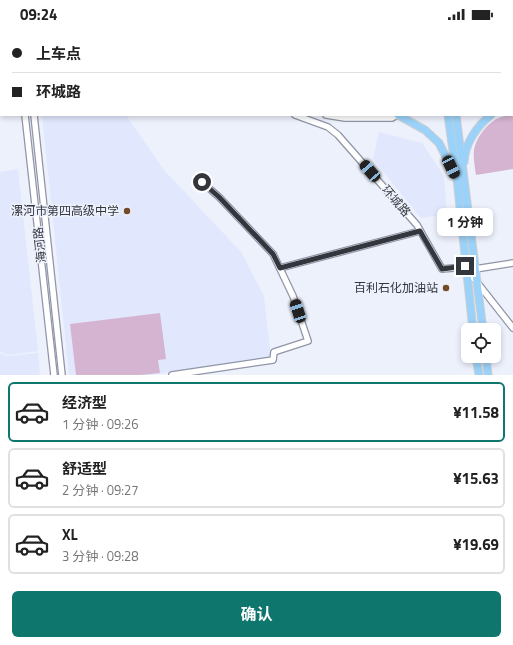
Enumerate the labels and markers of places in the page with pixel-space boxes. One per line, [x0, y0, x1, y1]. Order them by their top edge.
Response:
place label: 漯河市第四高级中学 [11, 201, 119, 220]
marker: 漯河市第四高级中学 [122, 206, 132, 216]
place label: 百利石化加油站 [354, 278, 438, 297]
marker: 百利石化加油站 [441, 283, 451, 293]

